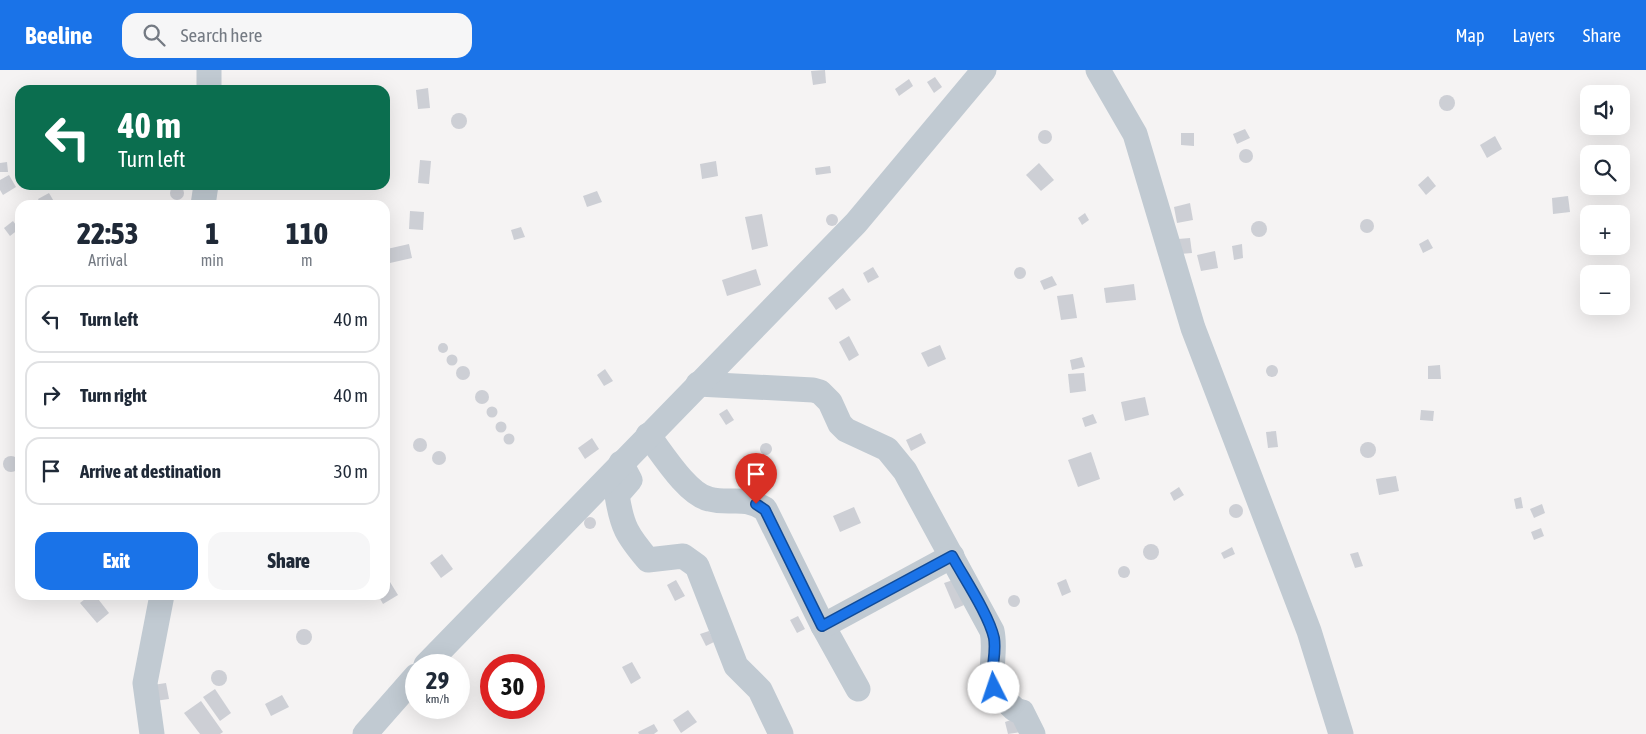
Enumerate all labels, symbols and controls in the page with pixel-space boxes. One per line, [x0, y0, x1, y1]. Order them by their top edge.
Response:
search box [122, 13, 472, 58]
icon: search [140, 21, 168, 49]
text: Beeline [25, 22, 92, 49]
text: Search here [180, 24, 262, 46]
text: Map [1455, 25, 1484, 46]
text: Layers [1512, 25, 1555, 46]
text: Share [1583, 25, 1621, 46]
map controls [1580, 85, 1630, 315]
button: sound [1580, 85, 1630, 135]
icon: left [35, 105, 100, 170]
text: 40 m [118, 105, 181, 145]
button: search [1580, 145, 1630, 195]
text: Turn left [118, 146, 185, 172]
button: + [1580, 205, 1630, 255]
text: 22:53 [77, 216, 139, 250]
text: 1 [205, 216, 219, 250]
text: 110 [286, 216, 328, 250]
text: Arrival [88, 251, 127, 269]
text: min [201, 251, 224, 269]
text: m [301, 251, 313, 269]
button: − [1580, 265, 1630, 315]
icon: left [37, 305, 65, 333]
text: Turn left [80, 308, 138, 330]
text: 40 m [334, 308, 368, 330]
icon: right [37, 381, 65, 409]
text: Turn right [80, 384, 147, 406]
text: 40 m [334, 384, 368, 406]
pin [735, 453, 777, 504]
icon: arrive [37, 457, 65, 485]
text: Arrive at destination [80, 460, 221, 482]
text: 30 m [334, 460, 368, 482]
icon: arrive [742, 460, 770, 488]
button: Exit [35, 532, 198, 590]
button: Share [208, 532, 370, 590]
speed limit sign: 30 [480, 654, 545, 719]
position arrow [967, 661, 1019, 713]
text: 29 [426, 666, 449, 694]
text: km/h [426, 692, 449, 706]

